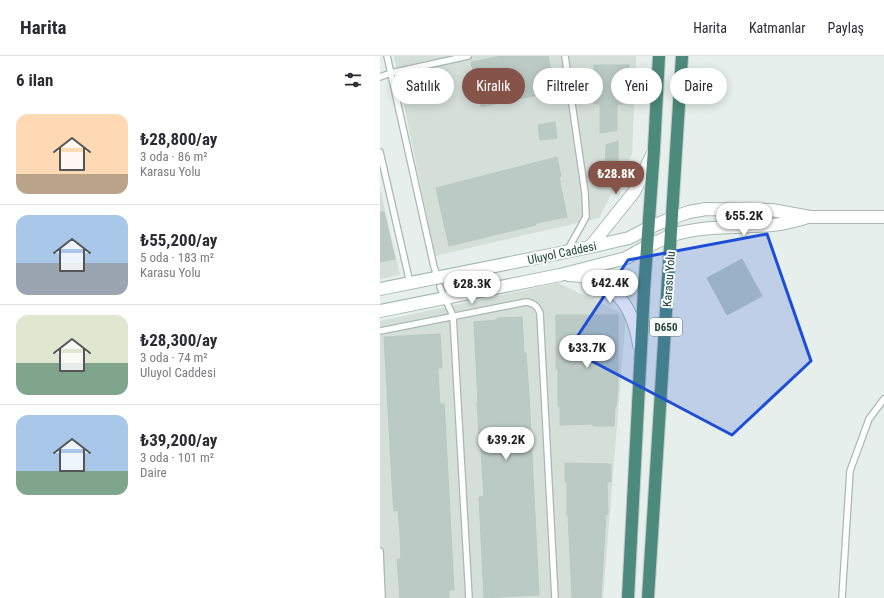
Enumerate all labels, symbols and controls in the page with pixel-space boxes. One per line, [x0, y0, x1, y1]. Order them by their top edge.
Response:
text: Harita [20, 16, 66, 39]
text: Harita [693, 20, 727, 36]
text: Katmanlar [749, 20, 806, 36]
text: Paylaş [828, 20, 864, 36]
chip: Satılık [392, 68, 454, 104]
chip: Kiralık [462, 68, 525, 104]
chip: Filtreler [533, 68, 603, 104]
chip: Yeni [611, 68, 662, 104]
chip: Daire [670, 68, 727, 104]
icon: filters [342, 69, 364, 91]
text: 6 ilan [16, 70, 53, 90]
text: ₺28,800/ay [140, 129, 217, 149]
icon: home [48, 130, 96, 178]
text: 3 oda · 86 m² [140, 149, 208, 164]
pin: ₺28.8K [583, 161, 649, 195]
text: Karasu Yolu [140, 164, 201, 179]
text: ₺28.8K [597, 166, 635, 181]
pin: ₺55.2K [711, 203, 777, 237]
text: ₺55.2K [725, 208, 763, 223]
text: ₺55,200/ay [140, 230, 217, 250]
icon: home [48, 231, 96, 279]
street label: Uluyol Caddesi [526, 239, 598, 267]
text: 5 oda · 183 m² [140, 250, 214, 265]
street label: Karasu Yolu [660, 250, 678, 307]
text: Karasu Yolu [140, 265, 201, 280]
pin: ₺42.4K [577, 270, 643, 304]
pin: ₺28.3K [439, 271, 505, 305]
text: ₺42.4K [591, 275, 629, 290]
text: ₺28.3K [453, 276, 491, 291]
road number: D650 [650, 318, 682, 336]
text: ₺28,300/ay [140, 330, 217, 350]
icon: home [48, 331, 96, 379]
pin: ₺33.7K [554, 335, 620, 369]
text: ₺33.7K [568, 340, 606, 355]
text: 3 oda · 74 m² [140, 350, 208, 365]
text: Uluyol Caddesi [140, 365, 216, 380]
pin: ₺39.2K [473, 427, 539, 461]
text: ₺39,200/ay [140, 430, 217, 450]
icon: home [48, 431, 96, 479]
text: ₺39.2K [487, 432, 525, 447]
text: 3 oda · 101 m² [140, 450, 214, 465]
text: Daire [140, 465, 167, 480]

